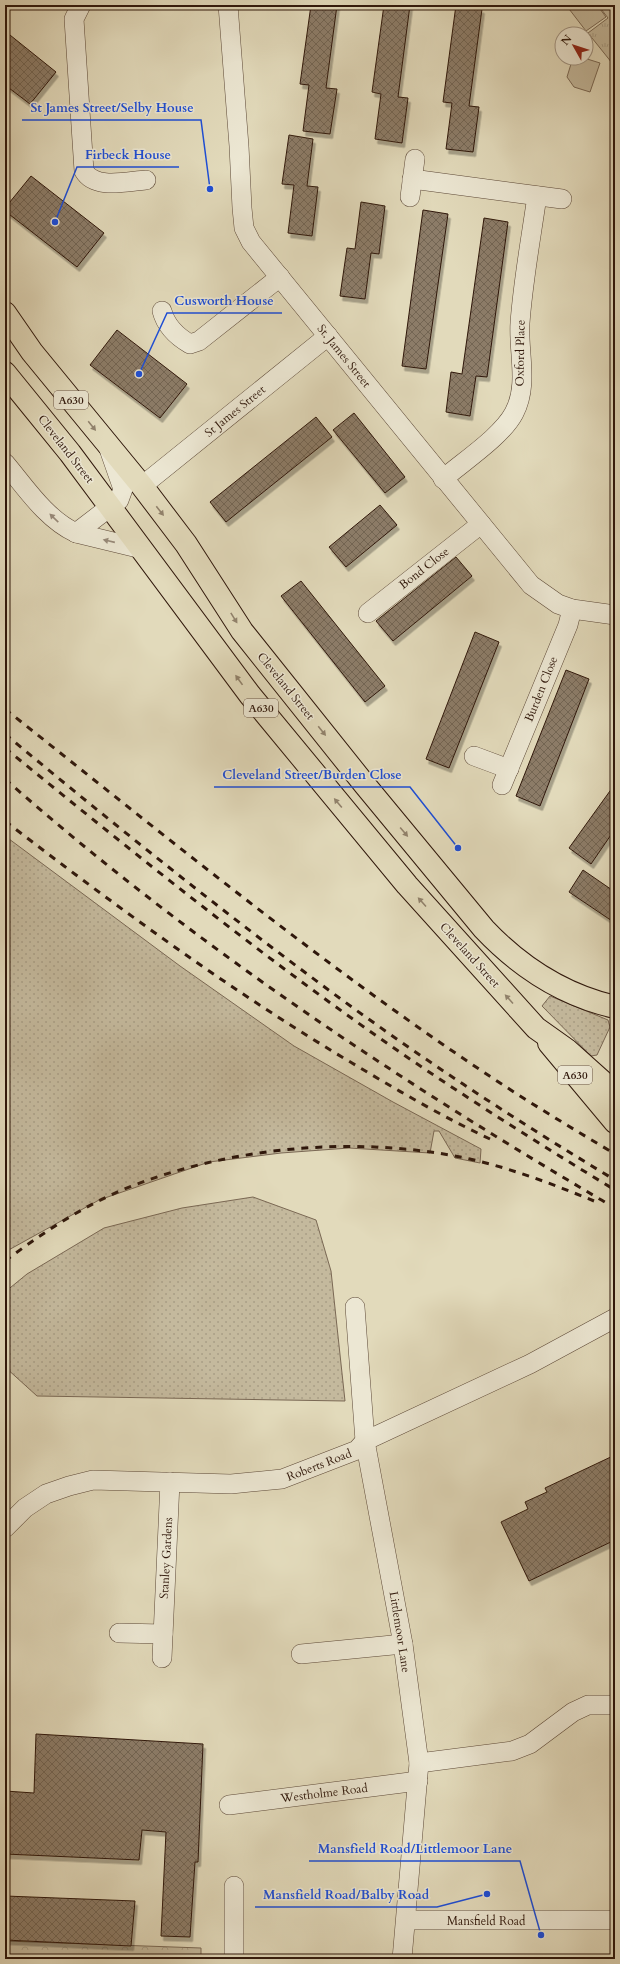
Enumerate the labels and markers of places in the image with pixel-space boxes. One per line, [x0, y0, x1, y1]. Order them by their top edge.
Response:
callout: St James Street/Selby House [22, 95, 201, 120]
callout: Firbeck House [77, 142, 179, 167]
callout: Cusworth House [167, 288, 282, 313]
callout: Cleveland Street/Burden Close [214, 762, 410, 787]
callout: Mansfield Road/Littlemoor Lane [309, 1836, 520, 1861]
callout: Mansfield Road/Balby Road [255, 1882, 437, 1907]

